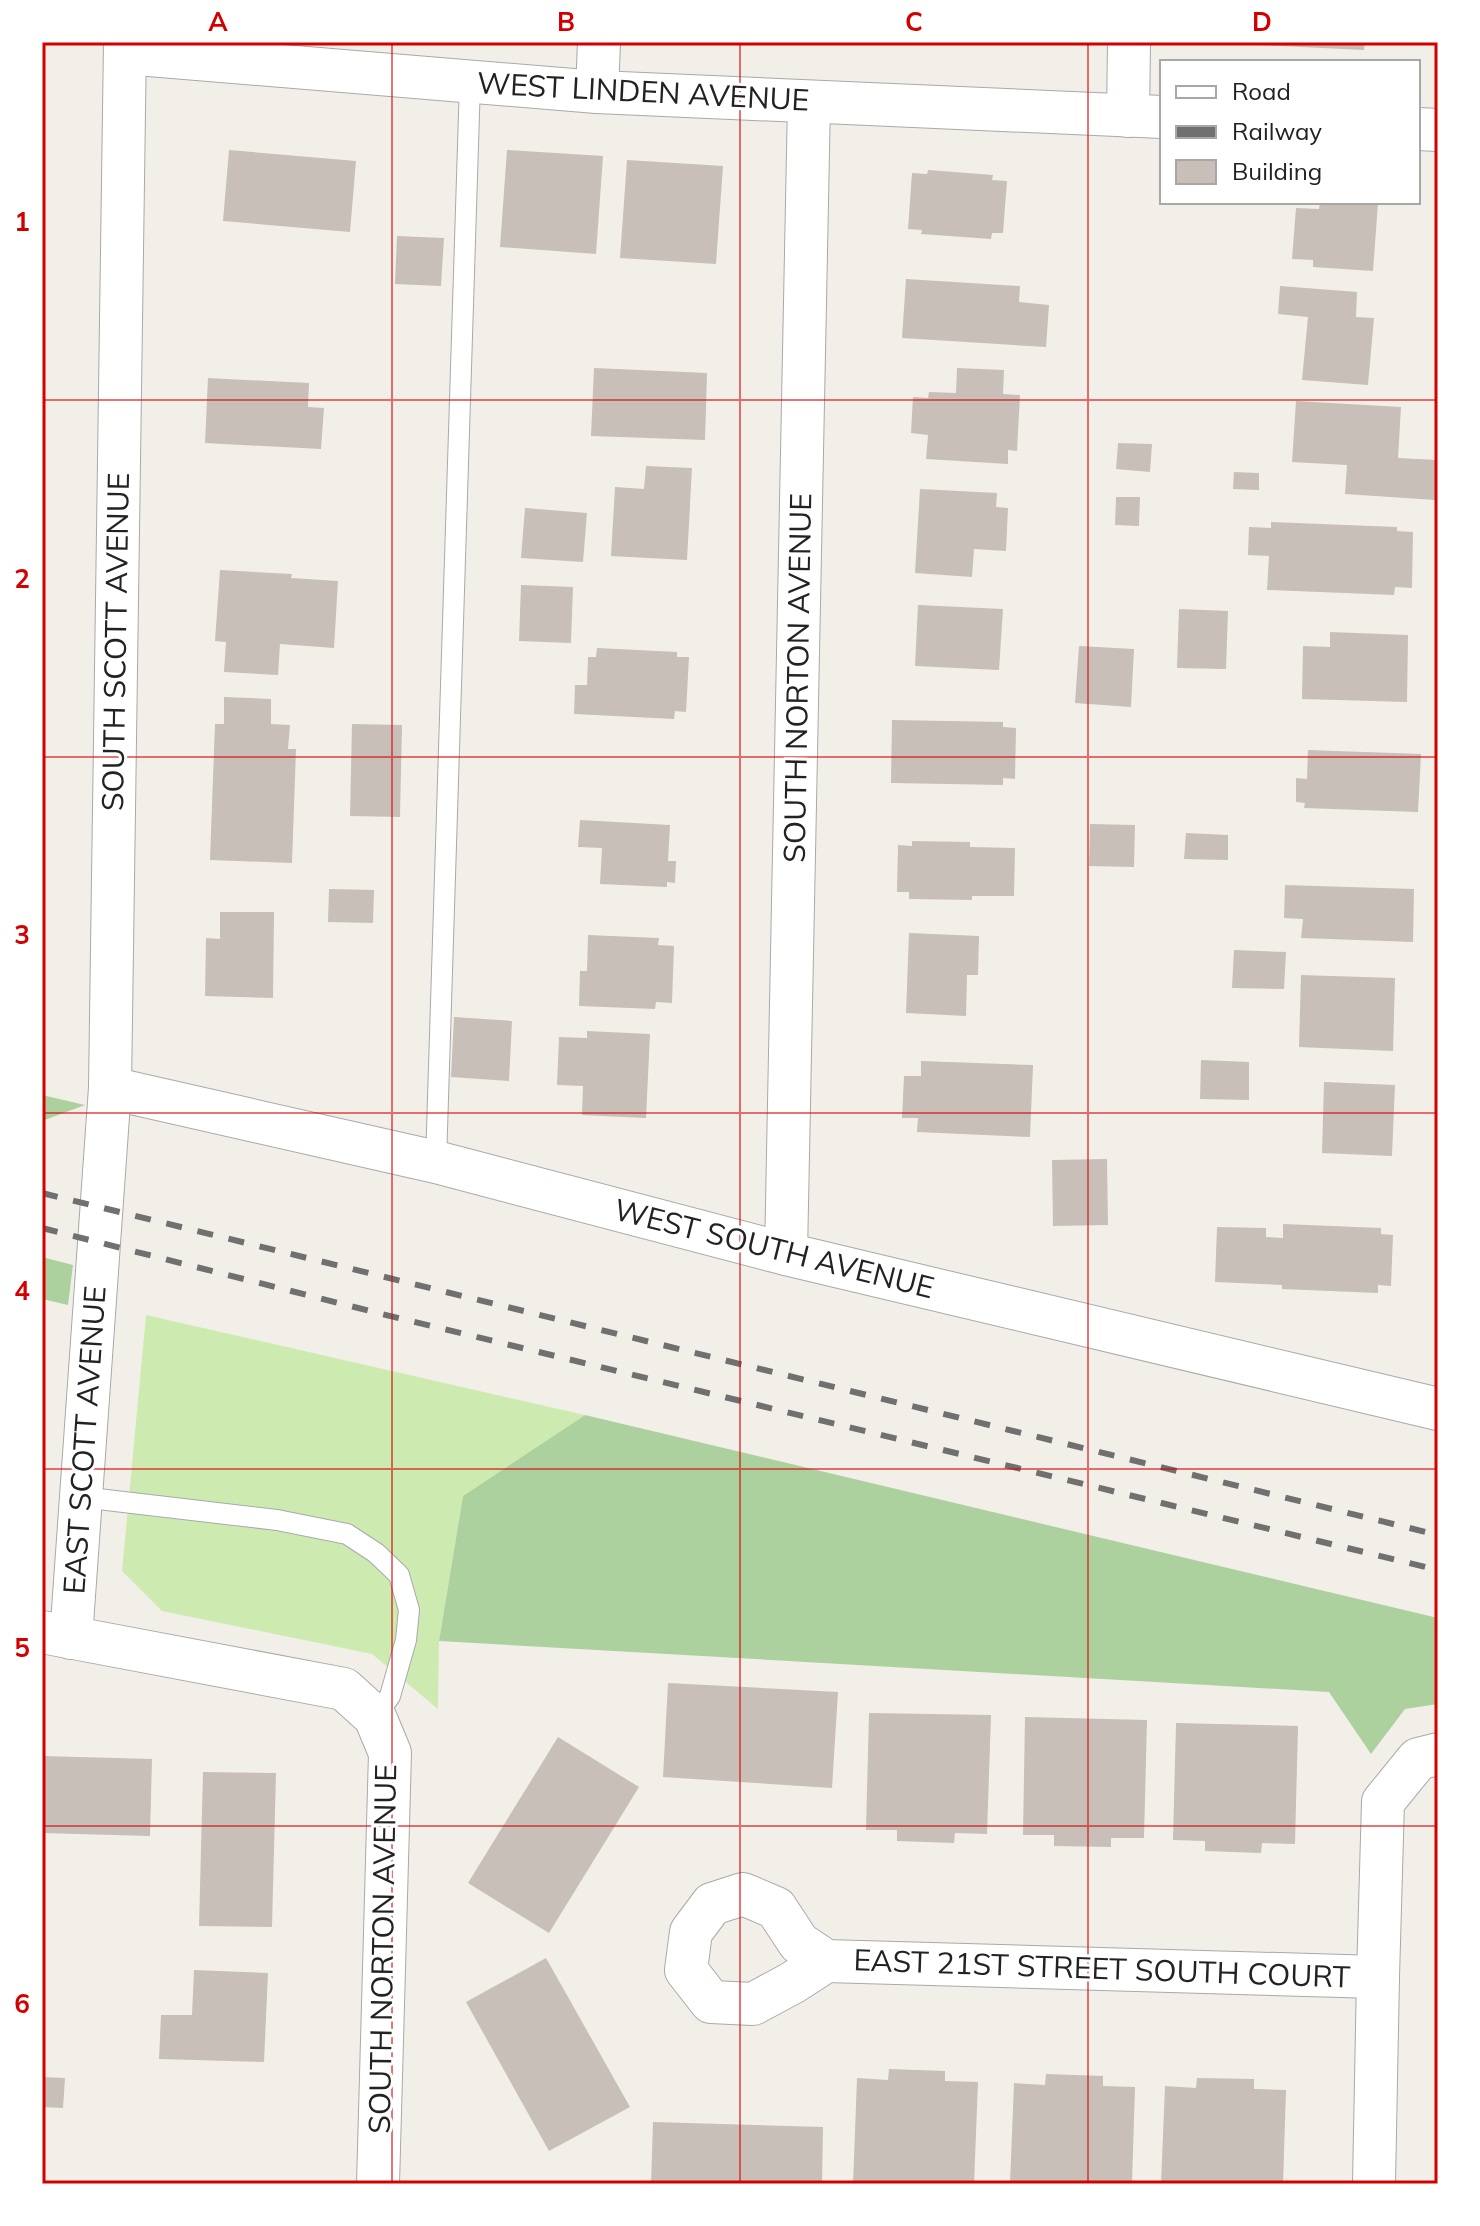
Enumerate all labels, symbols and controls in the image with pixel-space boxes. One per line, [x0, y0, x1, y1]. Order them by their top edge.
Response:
text: A [208, 5, 228, 38]
text: B [557, 5, 575, 38]
text: C [905, 5, 923, 38]
text: D [1252, 5, 1272, 38]
legend [1160, 60, 1420, 204]
street label: WEST LINDEN AVENUE [476, 63, 810, 119]
text: Road [1232, 76, 1291, 106]
text: Railway [1232, 116, 1322, 146]
text: Building [1232, 156, 1322, 186]
text: 1 [14, 205, 30, 238]
street label: SOUTH SCOTT AVENUE [93, 472, 137, 812]
street label: SOUTH NORTON AVENUE [775, 493, 819, 863]
text: 2 [14, 562, 30, 595]
text: 3 [14, 918, 30, 951]
street label: WEST SOUTH AVENUE [610, 1190, 938, 1306]
text: 4 [14, 1274, 30, 1307]
street label: EAST SCOTT AVENUE [54, 1284, 114, 1595]
text: 5 [14, 1631, 30, 1664]
street label: SOUTH NORTON AVENUE [360, 1764, 404, 2134]
street label: EAST 21ST STREET SOUTH COURT [853, 1940, 1351, 1996]
text: 6 [14, 1987, 30, 2020]

